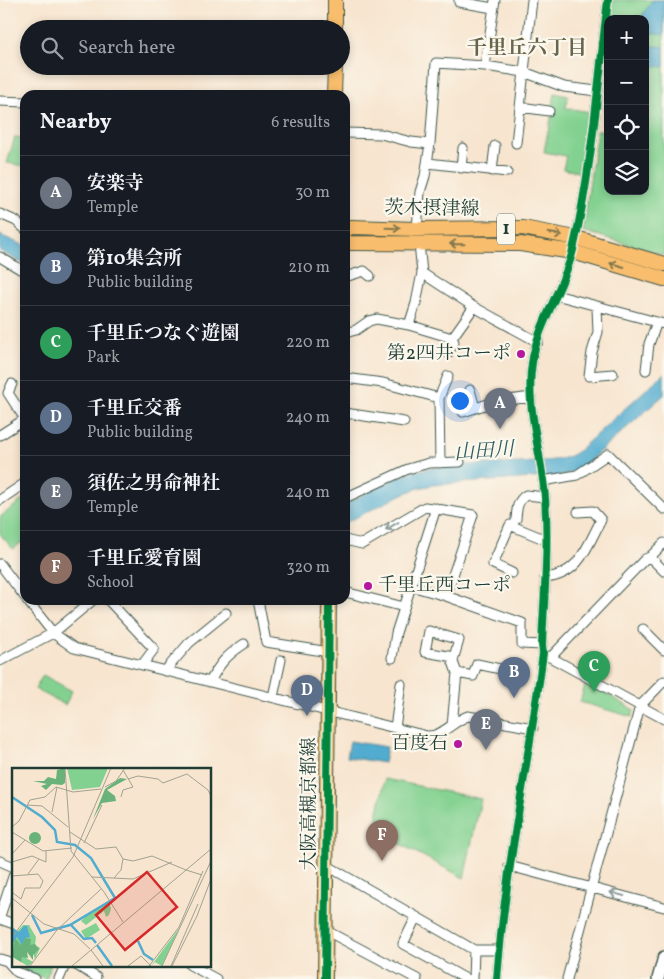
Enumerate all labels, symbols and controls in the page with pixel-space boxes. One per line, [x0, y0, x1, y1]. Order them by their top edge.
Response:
map controls [604, 15, 649, 195]
button: + [604, 15, 649, 60]
search box [20, 20, 350, 75]
icon: search [38, 34, 66, 62]
text: Search here [78, 35, 175, 61]
district label: 千里丘六丁目 [467, 35, 587, 63]
button: − [604, 60, 649, 105]
button: locate [604, 105, 649, 150]
text: Nearby [40, 108, 111, 137]
text: 6 results [271, 112, 330, 134]
button: layers [604, 150, 649, 195]
text: 安楽寺 [87, 171, 144, 197]
text: A [50, 182, 62, 204]
text: 30 m [295, 182, 330, 204]
street label: 茨木摂津線 [384, 195, 480, 223]
text: Temple [87, 197, 138, 219]
road number: 1 [497, 213, 515, 244]
one-way arrow [384, 223, 401, 233]
one-way arrow [546, 230, 562, 240]
one-way arrow [449, 239, 466, 249]
text: 第10集会所 [87, 246, 182, 272]
text: B [51, 257, 61, 279]
text: 210 m [288, 257, 330, 279]
one-way arrow [610, 260, 626, 270]
text: Public building [87, 272, 193, 294]
text: 千里丘つなぐ遊園 [87, 321, 239, 347]
text: C [51, 332, 61, 354]
text: 220 m [286, 332, 330, 354]
place label: 第2四井コーポ [387, 341, 511, 367]
text: Park [87, 347, 120, 369]
marker: 第2四井コーポ [515, 348, 527, 360]
your location [447, 388, 473, 414]
pin: A [484, 388, 516, 429]
text: 千里丘交番 [87, 396, 182, 422]
text: D [50, 407, 62, 429]
text: 240 m [286, 407, 330, 429]
text: Public building [87, 422, 193, 444]
water label: 山田川 [453, 436, 517, 468]
text: 須佐之男命神社 [87, 471, 220, 497]
text: E [51, 482, 61, 504]
text: 240 m [286, 482, 330, 504]
text: Temple [87, 497, 138, 519]
one-way arrow [386, 522, 400, 532]
text: 千里丘愛育園 [87, 546, 201, 572]
text: F [51, 557, 61, 579]
text: 320 m [286, 557, 330, 579]
text: School [87, 572, 134, 594]
place label: 千里丘西コーポ [378, 573, 511, 599]
marker: 千里丘西コーポ [362, 580, 374, 592]
pin: C [578, 651, 610, 692]
pin: B [498, 657, 530, 698]
pin: D [291, 675, 323, 716]
pin: E [470, 709, 502, 750]
place label: 百度石 [391, 731, 448, 757]
street label: 大阪高槻京都線 [297, 737, 323, 871]
marker: 百度石 [452, 738, 464, 750]
inset map [12, 768, 211, 966]
pin: F [366, 820, 398, 861]
one-way arrow [609, 889, 625, 899]

